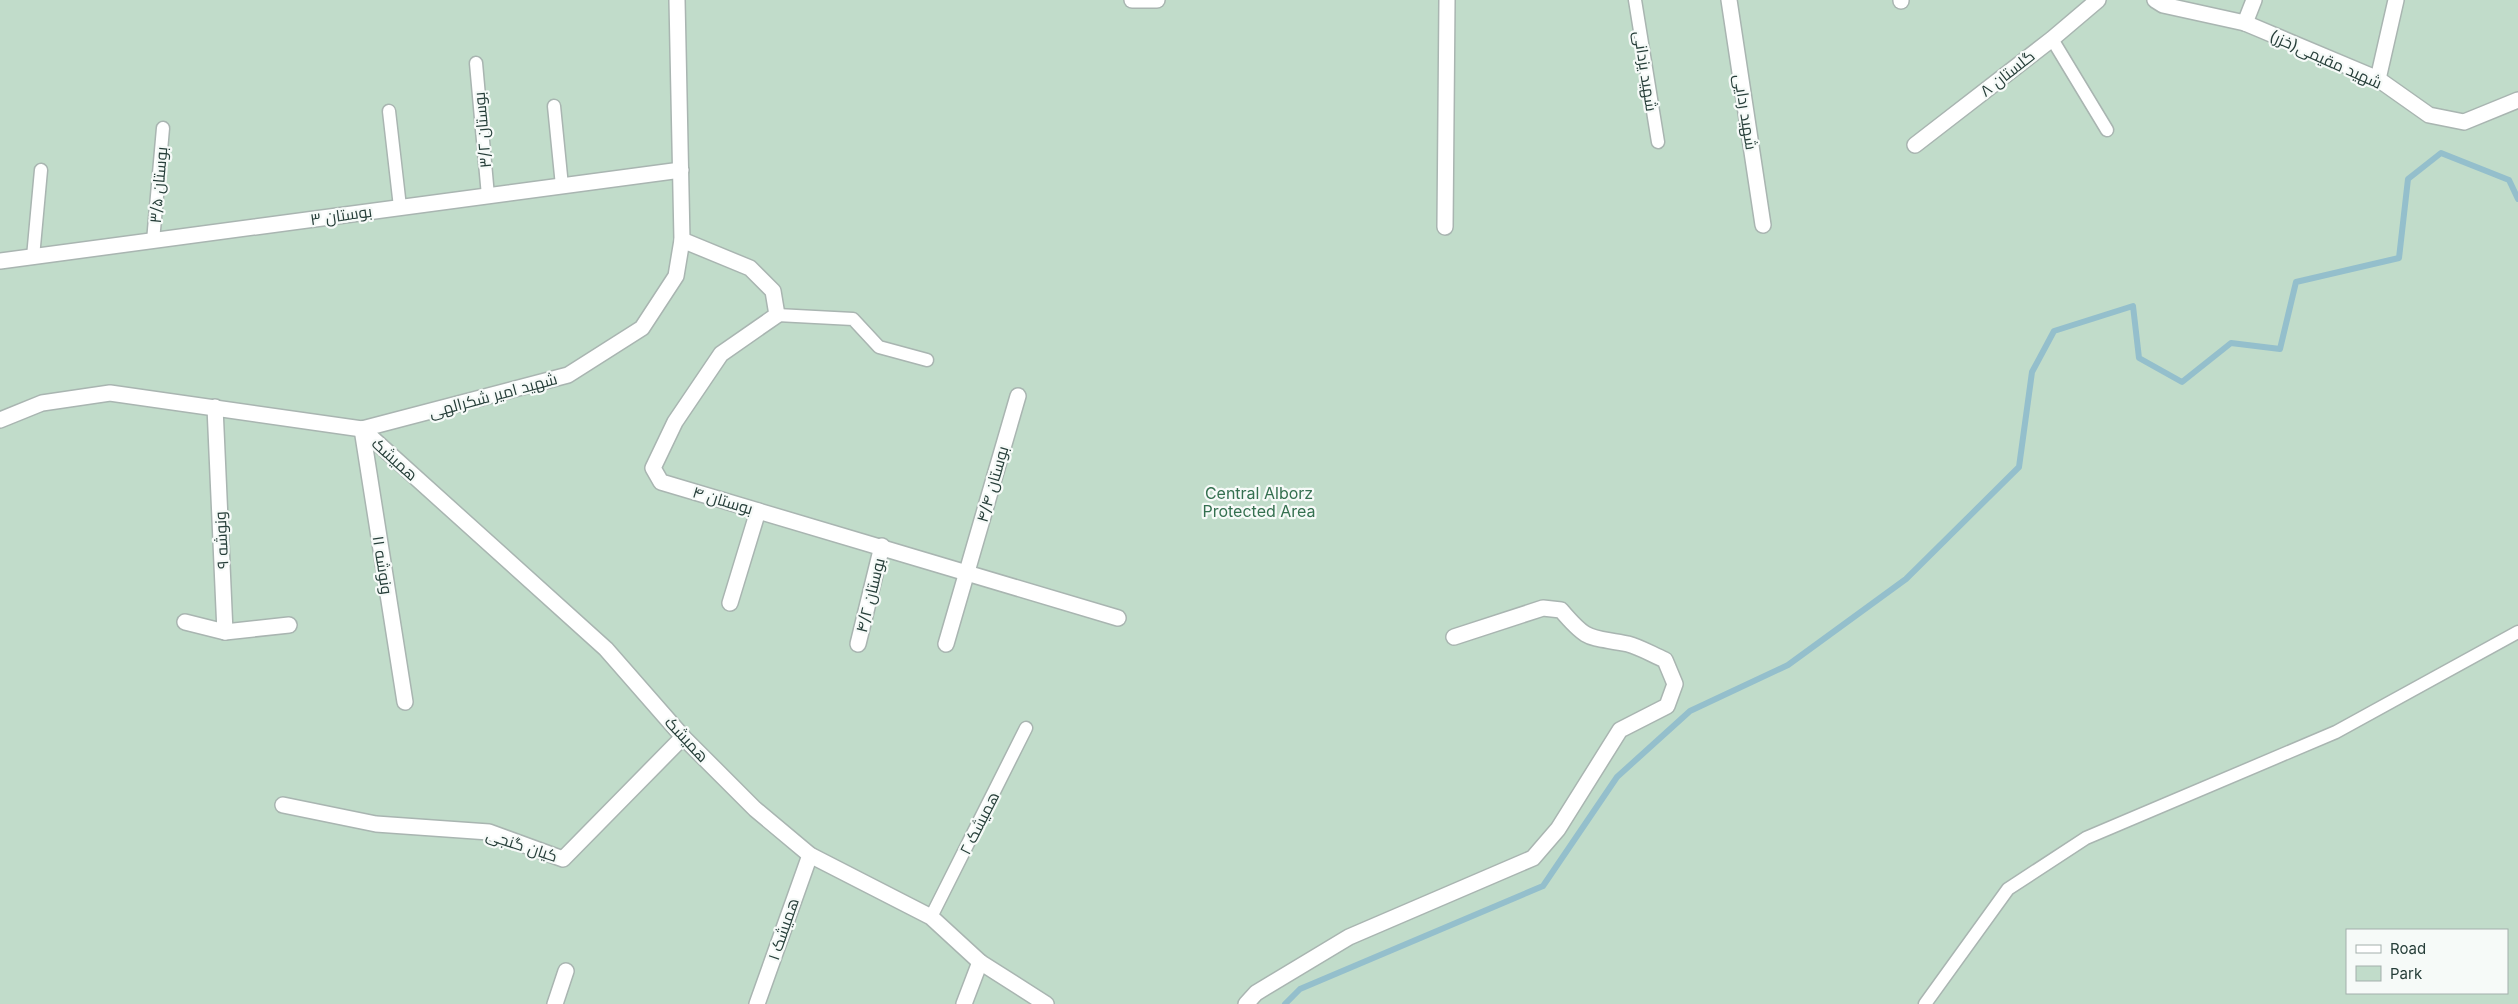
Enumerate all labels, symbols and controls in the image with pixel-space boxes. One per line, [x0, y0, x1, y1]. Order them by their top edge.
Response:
street label: شهید مقیمی(‌خزر) [2266, 25, 2385, 94]
street label: شهید یزدانی [1629, 29, 1662, 113]
street label: گلستان ۸ [1976, 45, 2039, 101]
street label: شهید ردایی [1729, 73, 1762, 151]
street label: بوستان ۳/۲ [469, 91, 496, 169]
street label: بوستان ۳/۵ [145, 146, 172, 224]
street label: بوستان ۳ [309, 201, 373, 230]
street label: شهید امیر شکرالهی [427, 368, 560, 423]
street label: همیشک [368, 433, 422, 485]
street label: بوستان ۴/۴ [972, 444, 1013, 525]
street label: بوستان ۴ [690, 481, 756, 520]
park label: Central Alborz Protected Area [1202, 483, 1316, 521]
street label: ونوشه ۹ [210, 511, 232, 569]
street label: ونوشه ۱۱ [368, 534, 398, 596]
street label: بوستان ۴/۲ [851, 556, 890, 635]
street label: همیشک [661, 712, 713, 766]
street label: همیشک ۲ [955, 788, 1003, 858]
street label: کیان گنجی [483, 824, 560, 867]
street label: همیشک ۱ [763, 895, 803, 963]
legend [2346, 929, 2508, 994]
text: Road [2390, 939, 2426, 958]
text: Park [2390, 964, 2423, 983]

